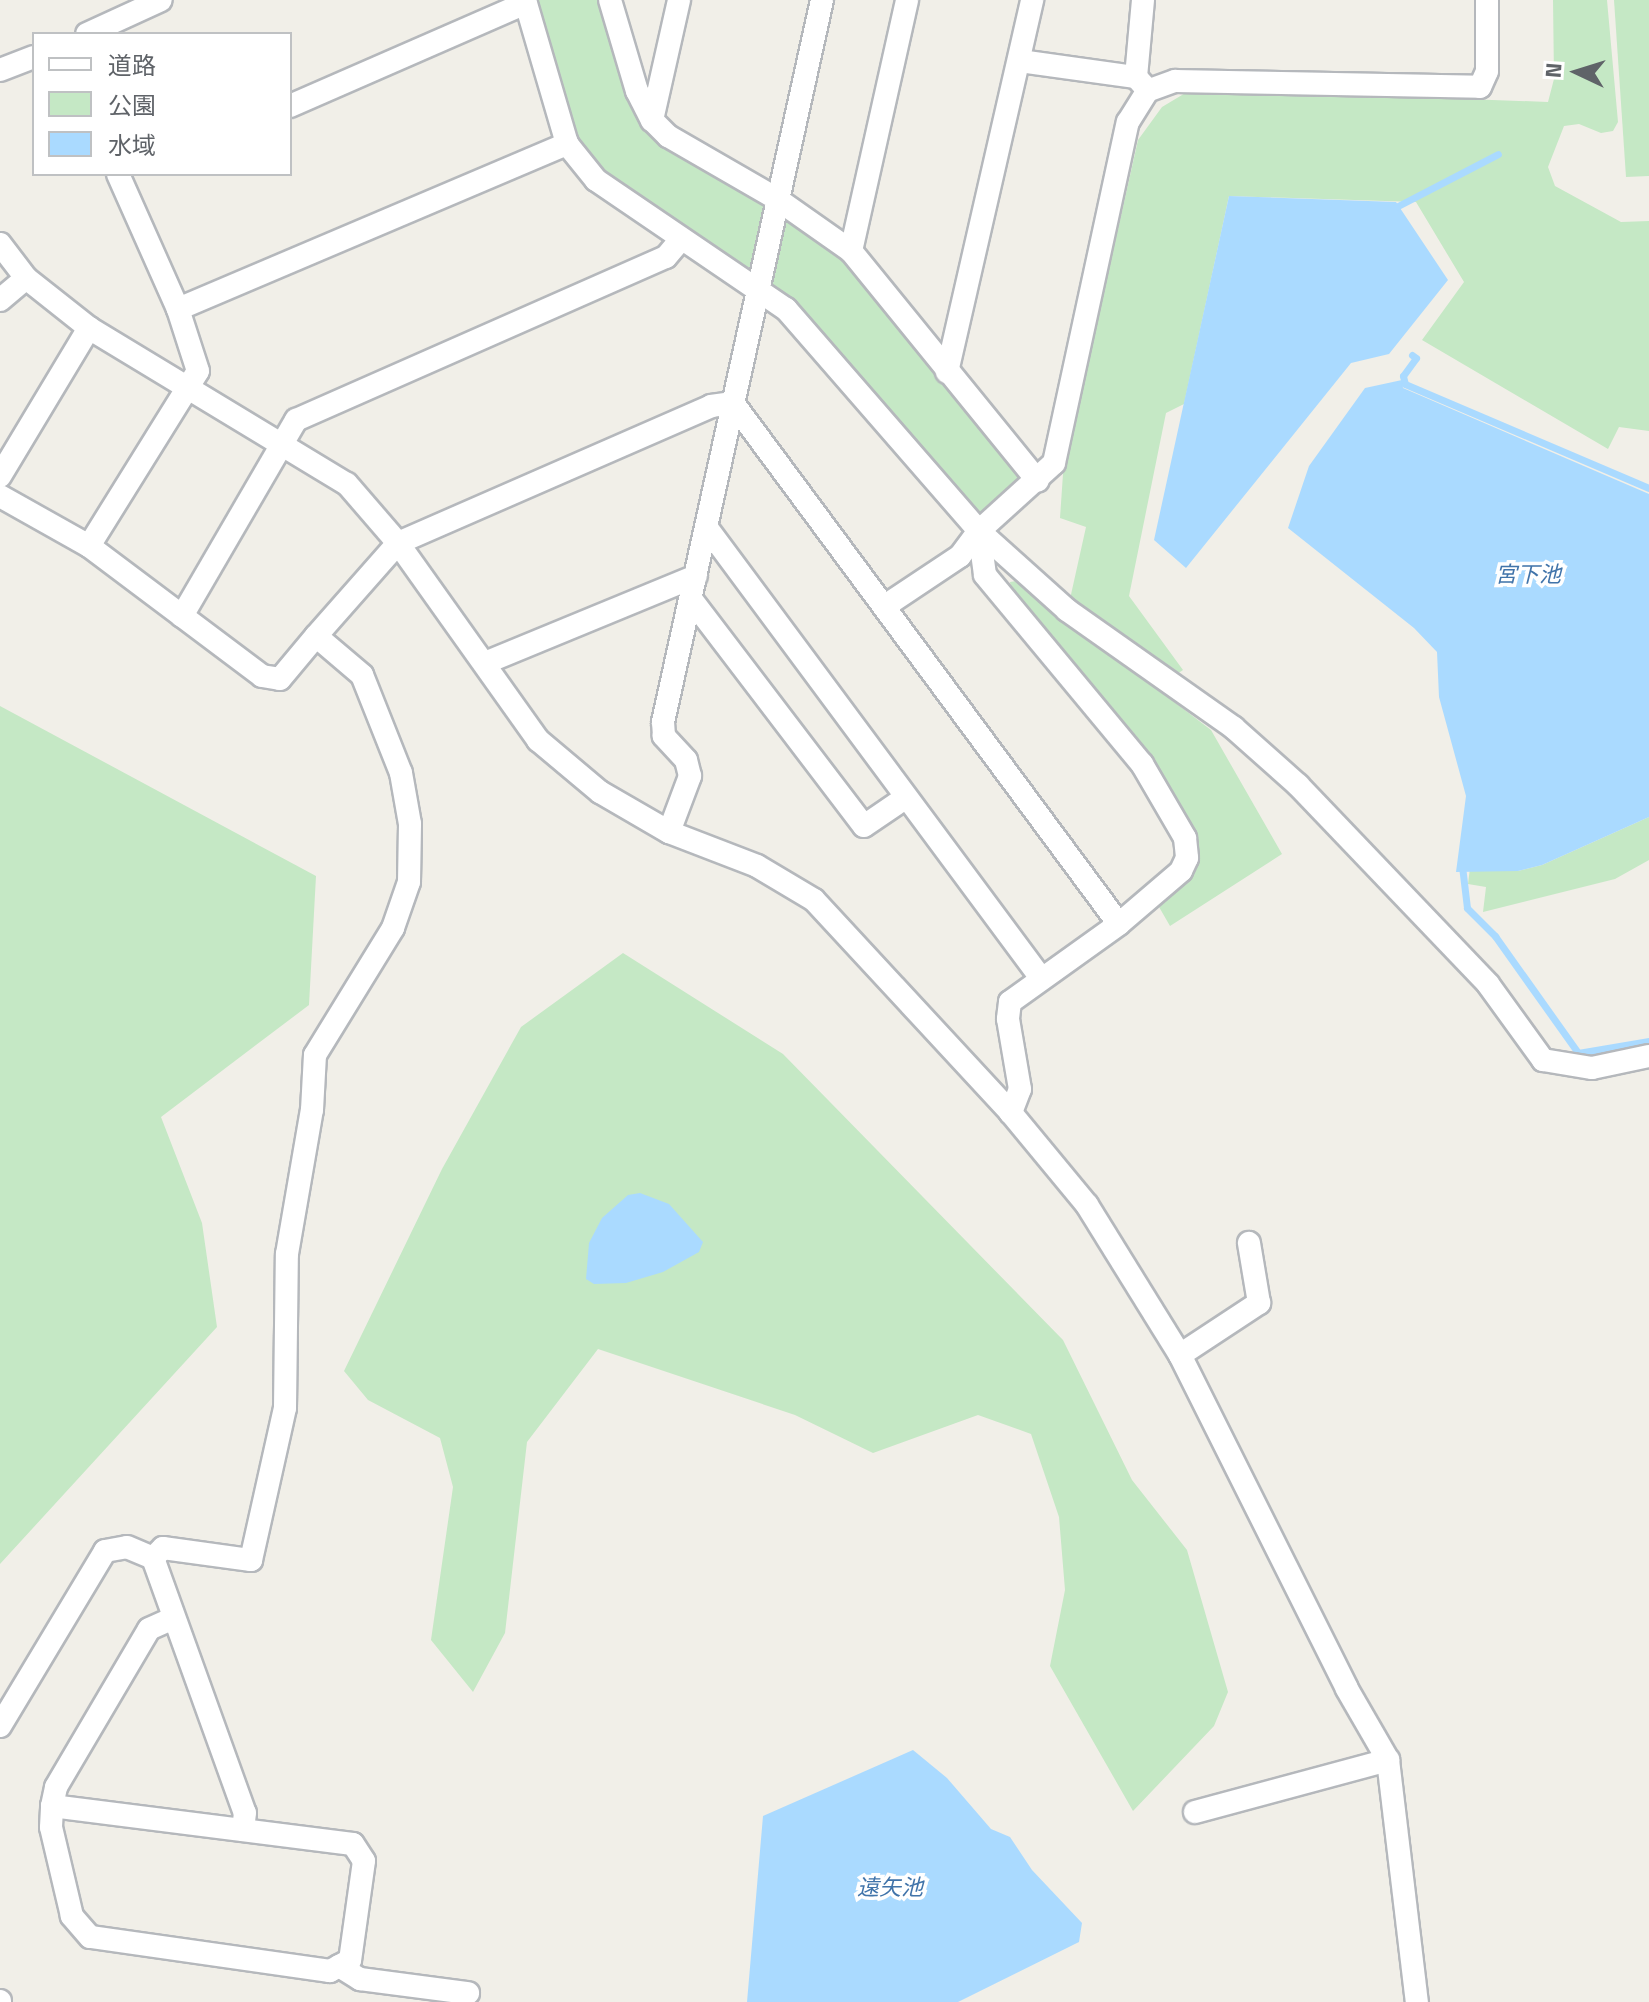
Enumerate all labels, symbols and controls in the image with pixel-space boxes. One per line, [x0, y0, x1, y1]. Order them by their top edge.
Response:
legend [32, 32, 292, 176]
north arrow [1537, 32, 1617, 112]
text: 道路 [108, 47, 156, 83]
text: N [1536, 62, 1571, 79]
text: 公園 [108, 87, 156, 123]
text: 水域 [108, 127, 156, 163]
water label: 宮下池 [1495, 562, 1561, 588]
water label: 遠矢池 [857, 1875, 923, 1901]

